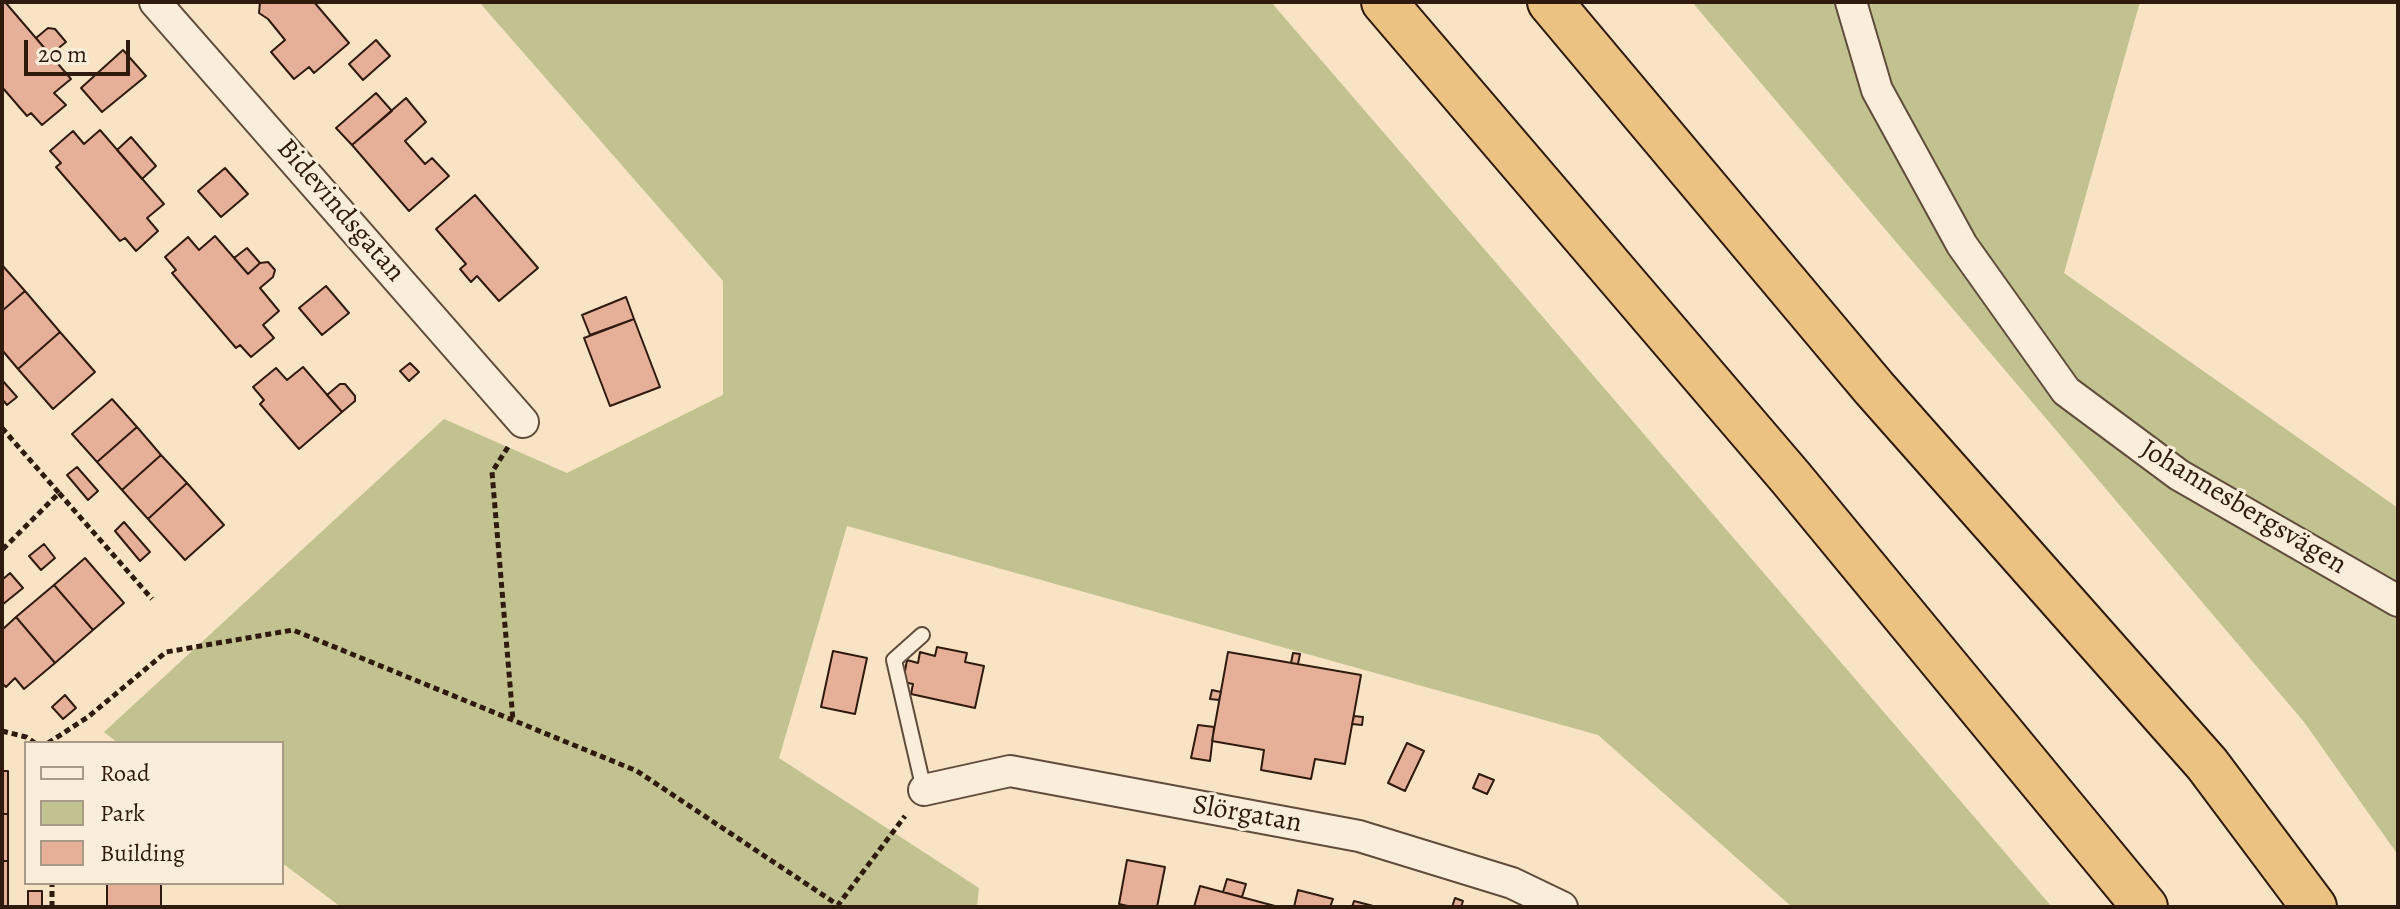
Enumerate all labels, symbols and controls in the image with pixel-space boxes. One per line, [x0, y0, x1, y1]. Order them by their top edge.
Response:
scale bar [28, 24, 134, 74]
text: 20 m [38, 38, 87, 70]
street label: Bidevindsgatan [269, 133, 411, 289]
street label: Johannesbergsvägen [2134, 433, 2352, 583]
legend [24, 741, 284, 885]
text: Road [100, 757, 150, 789]
street label: Slörgatan [1190, 789, 1304, 841]
text: Park [100, 797, 145, 829]
text: Building [100, 837, 185, 869]

